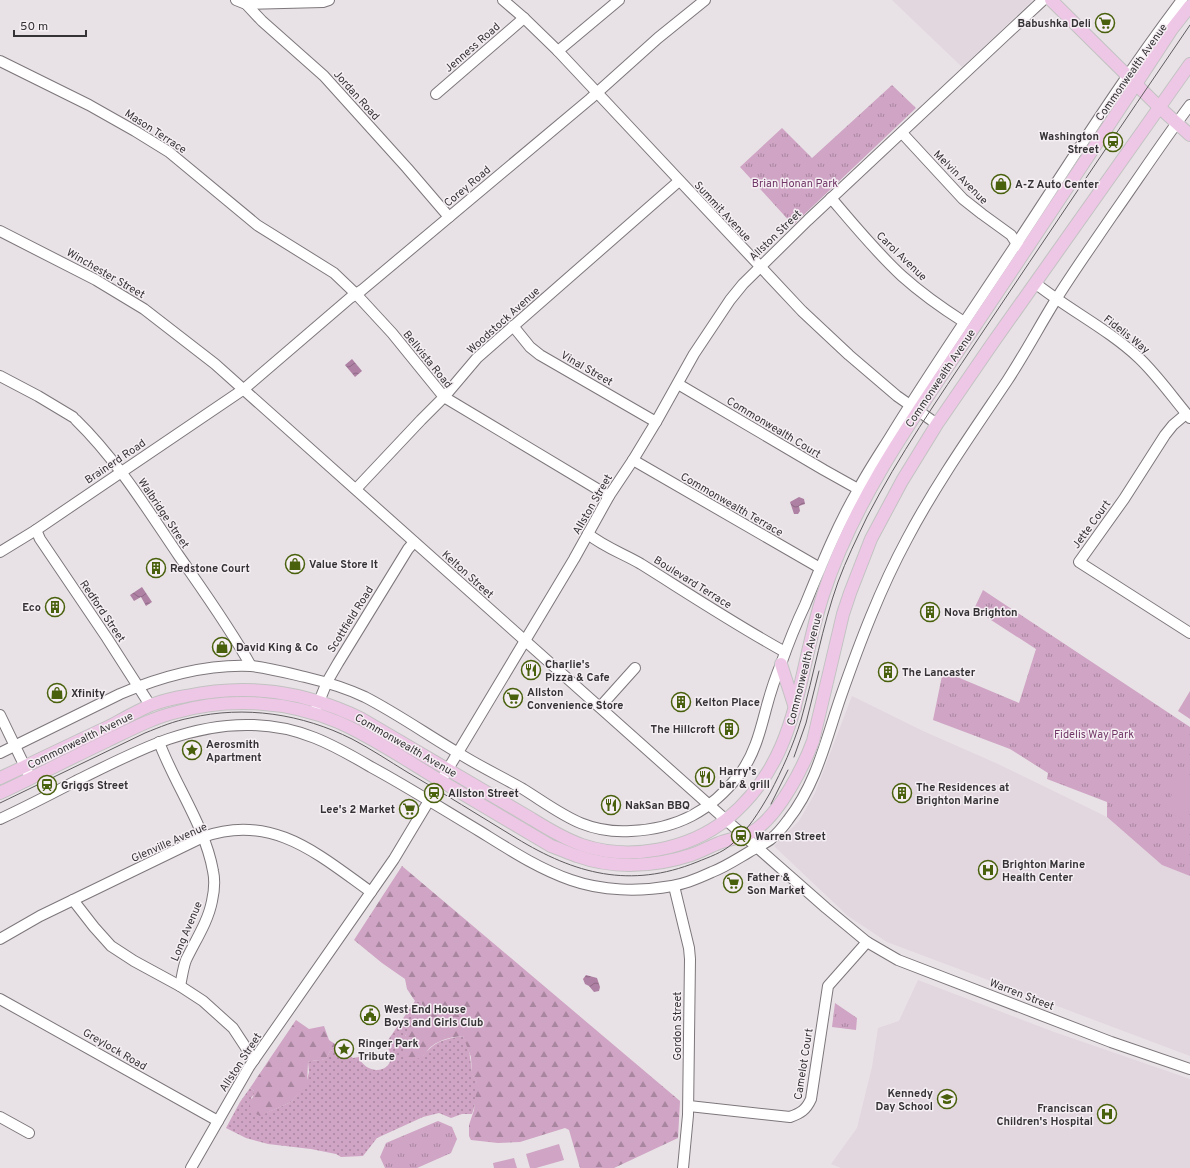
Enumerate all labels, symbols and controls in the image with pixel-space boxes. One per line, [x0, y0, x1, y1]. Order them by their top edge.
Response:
scale bar [14, 12, 86, 38]
supermarket icon: Babushka Deli [1094, 12, 1116, 34]
place label: Babushka Deli [1017, 17, 1091, 31]
text: 50 m [20, 19, 48, 35]
street label: Jenness Road [442, 20, 503, 76]
street label: Commonwealth Avenue [1093, 21, 1171, 124]
street label: Jordan Road [330, 68, 382, 124]
street label: Mason Terrace [122, 107, 189, 157]
place label: Washington Street [1039, 130, 1099, 157]
station icon: Washington Street [1102, 131, 1124, 153]
street label: Melvin Avenue [930, 148, 990, 208]
street label: Corey Road [441, 163, 494, 210]
shop icon: A-Z Auto Center [990, 173, 1012, 195]
park label: Brian Honan Park [752, 177, 838, 191]
place label: A-Z Auto Center [1015, 178, 1099, 192]
street label: Summit Avenue [691, 179, 754, 245]
street label: Allston Street [747, 207, 805, 264]
street label: Carol Avenue [873, 229, 930, 284]
street label: Winchester Street [64, 246, 147, 302]
street label: Woodstock Avenue [464, 284, 543, 357]
street label: Fidelis Way [1100, 312, 1152, 357]
street label: Commonwealth Avenue [903, 327, 979, 430]
street label: Bellvista Road [400, 328, 455, 391]
street label: Vinal Street [558, 348, 615, 389]
street label: Commonwealth Court [724, 394, 823, 462]
street label: Brainerd Road [82, 436, 149, 487]
street label: Commonwealth Terrace [678, 470, 785, 540]
street label: Allston Street [570, 472, 616, 537]
street label: Walbridge Street [134, 476, 192, 551]
street label: Jette Court [1070, 498, 1114, 552]
street label: Kelton Street [439, 548, 496, 602]
shop icon: Value Store It [284, 553, 306, 575]
street label: Boulevard Terrace [651, 553, 734, 612]
building icon: Redstone Court [145, 557, 167, 579]
place label: Value Store It [309, 558, 378, 572]
place label: Redstone Court [170, 562, 250, 576]
street label: Redford Street [76, 578, 128, 645]
street label: Scottfield Road [325, 584, 377, 655]
building icon: Eco [44, 596, 66, 618]
place label: Eco [22, 601, 41, 615]
building icon: Nova Brighton [919, 601, 941, 623]
place label: Nova Brighton [944, 606, 1018, 620]
street label: Commonwealth Avenue [784, 611, 826, 727]
shop icon: David King & Co [211, 636, 233, 658]
place label: David King & Co [236, 641, 318, 655]
place label: Charlie's Pizza & Cafe [545, 658, 610, 685]
restaurant icon: Charlie's Pizza & Cafe [520, 659, 542, 681]
building icon: The Lancaster [877, 661, 899, 683]
place label: The Lancaster [902, 666, 976, 680]
shop icon: Xfinity [46, 682, 68, 704]
place label: Allston Convenience Store [527, 686, 623, 713]
place label: Xfinity [71, 687, 105, 701]
supermarket icon: Allston Convenience Store [502, 687, 524, 709]
building icon: Kelton Place [670, 691, 692, 713]
place label: Kelton Place [695, 696, 760, 710]
street label: Commonwealth Avenue [25, 709, 136, 773]
street label: Commonwealth Avenue [352, 711, 459, 781]
building icon: The Hillcroft [718, 718, 740, 740]
place label: The Hillcroft [651, 723, 715, 737]
park label: Fidelis Way Park [1054, 728, 1134, 742]
place label: Aerosmith Apartment [206, 738, 262, 765]
place icon: Aerosmith Apartment [181, 739, 203, 761]
place label: Harry's bar & grill [719, 765, 770, 792]
restaurant icon: Harry's bar & grill [694, 766, 716, 788]
station icon: Griggs Street [36, 774, 58, 796]
place label: Griggs Street [61, 779, 128, 793]
place label: The Residences at Brighton Marine [916, 781, 1009, 808]
station icon: Allston Street [423, 782, 445, 804]
building icon: The Residences at Brighton Marine [891, 782, 913, 804]
place label: Allston Street [448, 787, 519, 801]
restaurant icon: NakSan BBQ [600, 794, 622, 816]
supermarket icon: Lee's 2 Market [398, 798, 420, 820]
place label: NakSan BBQ [625, 799, 690, 813]
place label: Lee's 2 Market [320, 803, 395, 817]
street label: Glenville Avenue [129, 820, 210, 866]
station icon: Warren Street [730, 825, 752, 847]
place label: Warren Street [755, 830, 826, 844]
place label: Brighton Marine Health Center [1002, 858, 1085, 885]
hospital icon: Brighton Marine Health Center [977, 859, 999, 881]
place label: Father & Son Market [747, 871, 805, 898]
supermarket icon: Father & Son Market [722, 872, 744, 894]
street label: Long Avenue [168, 899, 206, 963]
street label: Warren Street [987, 976, 1056, 1014]
street label: Gordon Street [671, 992, 685, 1060]
place label: West End House Boys and Girls Club [384, 1003, 483, 1030]
public building icon: West End House Boys and Girls Club [359, 1004, 381, 1026]
street label: Greylock Road [80, 1026, 149, 1074]
street label: Camelot Court [791, 1027, 817, 1101]
street label: Allston Street [217, 1030, 265, 1095]
place label: Ringer Park Tribute [358, 1037, 419, 1064]
place icon: Ringer Park Tribute [333, 1038, 355, 1060]
place label: Kennedy Day School [876, 1087, 933, 1114]
school or university icon: Kennedy Day School [936, 1088, 958, 1110]
place label: Franciscan Children's Hospital [996, 1102, 1093, 1129]
hospital icon: Franciscan Children's Hospital [1096, 1103, 1118, 1125]

